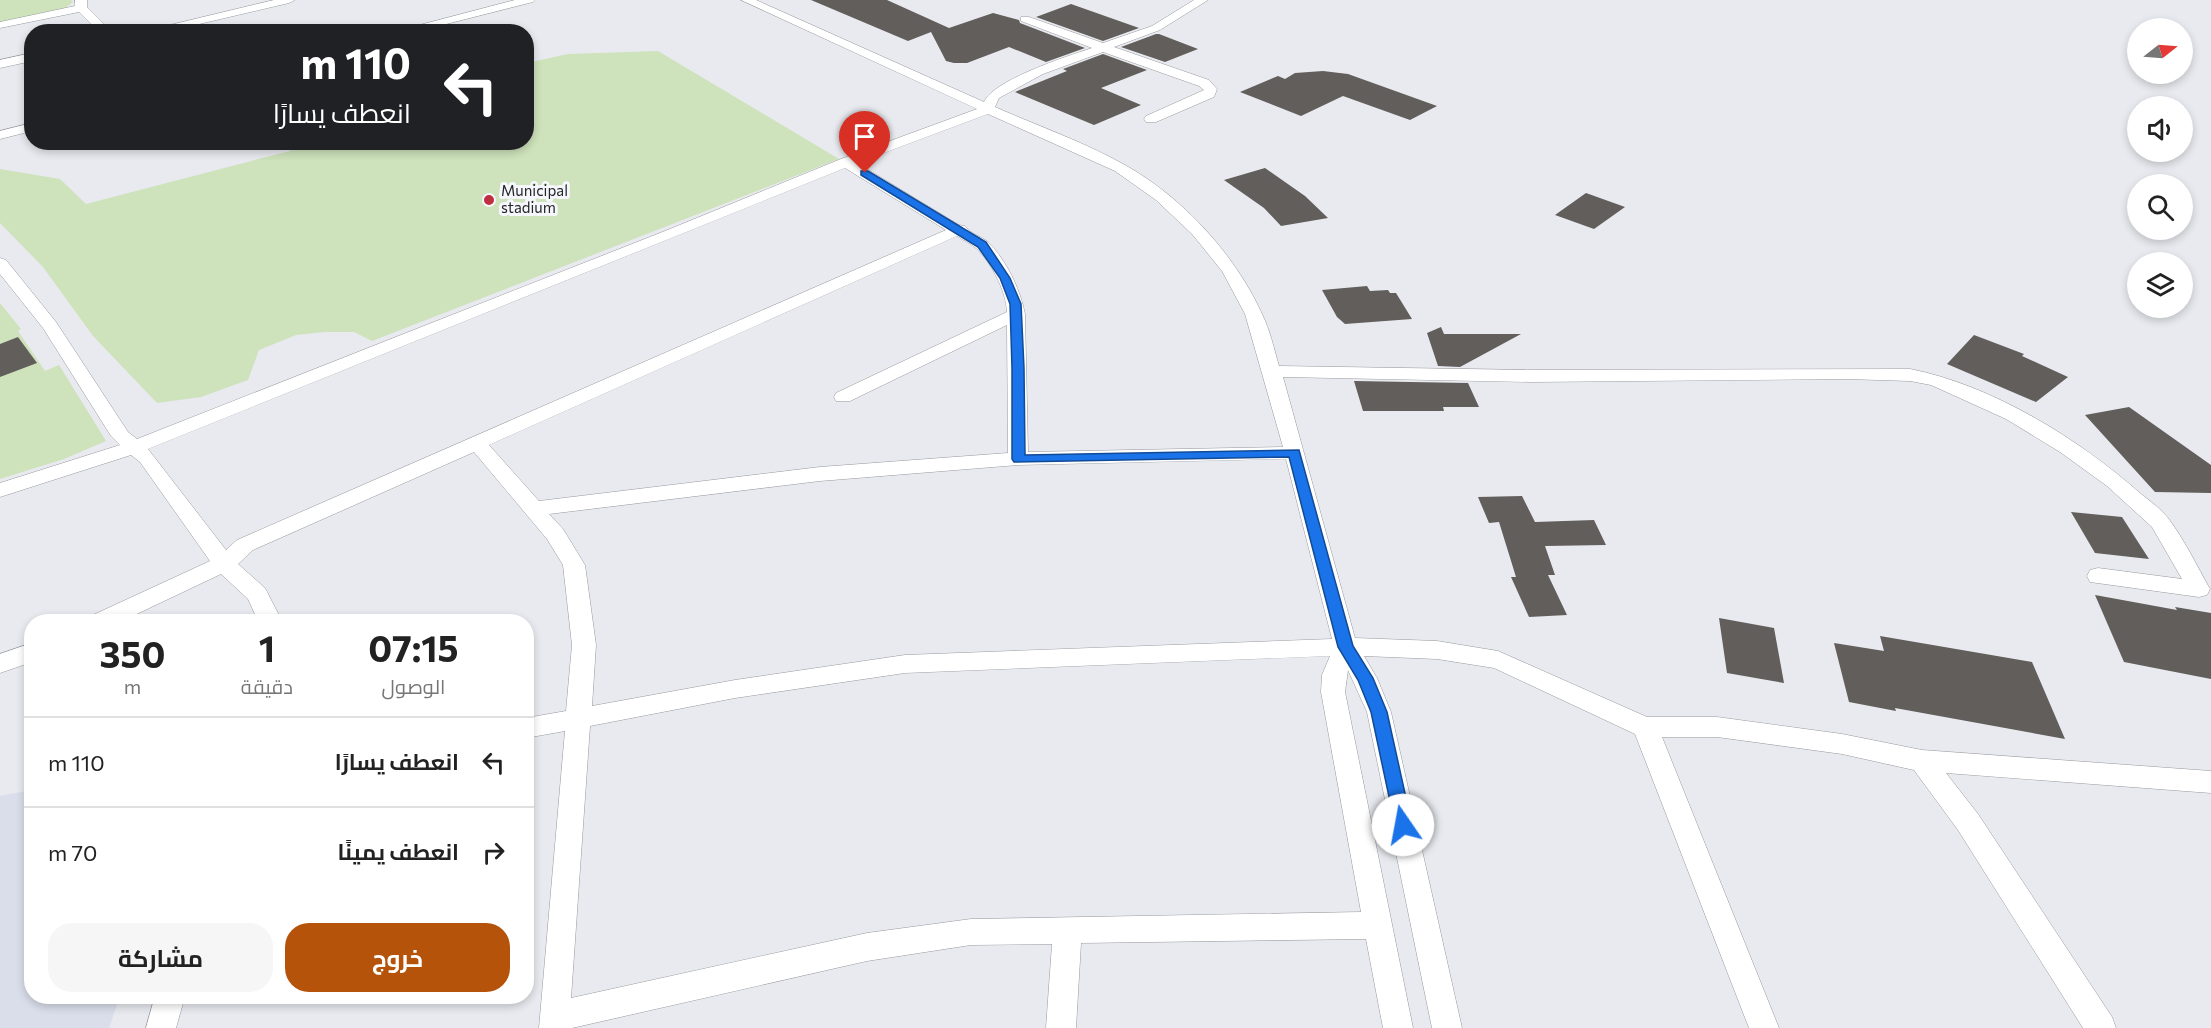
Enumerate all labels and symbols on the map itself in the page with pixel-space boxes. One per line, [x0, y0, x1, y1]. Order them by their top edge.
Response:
north arrow [2127, 18, 2193, 84]
pin [839, 111, 890, 173]
place label: Municipal stadium [501, 181, 568, 216]
marker: Municipal stadium [482, 193, 496, 207]
position arrow [1371, 793, 1435, 857]

